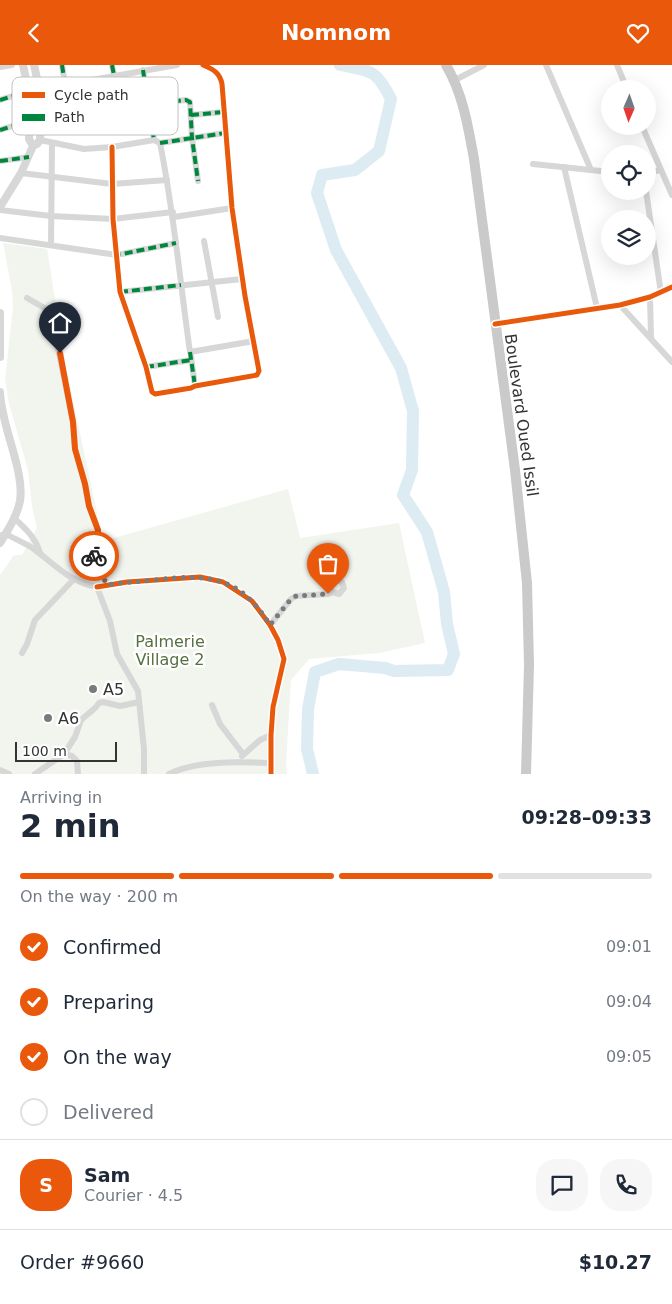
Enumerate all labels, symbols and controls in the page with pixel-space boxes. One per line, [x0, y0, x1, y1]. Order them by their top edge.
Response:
icon: back [20, 19, 48, 47]
icon: heart [624, 19, 652, 47]
text: Nomnom [281, 20, 391, 45]
legend [12, 77, 178, 135]
north arrow [601, 80, 656, 135]
map controls [601, 80, 656, 265]
text: Cycle path [54, 87, 129, 103]
text: Path [54, 109, 85, 125]
button: locate [601, 145, 656, 200]
button: layers [601, 210, 656, 265]
pin [39, 302, 81, 353]
icon: home [46, 309, 74, 337]
street label: Boulevard Oued Issil [501, 332, 542, 498]
courier [69, 531, 119, 581]
icon: bike [80, 542, 108, 570]
pin [307, 543, 349, 594]
icon: bag [314, 550, 342, 578]
park label: Palmerie Village 2 [135, 632, 205, 669]
place label: A5 [103, 680, 124, 699]
marker: A5 [87, 683, 99, 695]
place label: A6 [58, 709, 79, 728]
marker: A6 [42, 712, 54, 724]
scale bar [15, 739, 118, 762]
text: 100 m [22, 743, 67, 759]
text: Arriving in [20, 788, 102, 807]
text: 09:28–09:33 [522, 806, 652, 828]
text: 2 min [20, 807, 121, 845]
text: On the way · 200 m [20, 887, 178, 906]
icon: check [20, 933, 48, 961]
text: Confirmed [63, 936, 162, 958]
text: 09:01 [606, 937, 652, 956]
icon: check [20, 988, 48, 1016]
text: Preparing [63, 991, 154, 1013]
text: 09:04 [606, 992, 652, 1011]
icon: check [20, 1043, 48, 1071]
text: On the way [63, 1046, 172, 1068]
text: 09:05 [606, 1047, 652, 1066]
text: Delivered [63, 1101, 154, 1123]
button: chat [536, 1159, 588, 1211]
button: phone [600, 1159, 652, 1211]
text: Sam [84, 1164, 130, 1186]
text: S [39, 1174, 53, 1196]
text: Courier · 4.5 [84, 1186, 183, 1205]
text: Order #9660 [20, 1251, 144, 1273]
text: $10.27 [579, 1251, 652, 1273]

